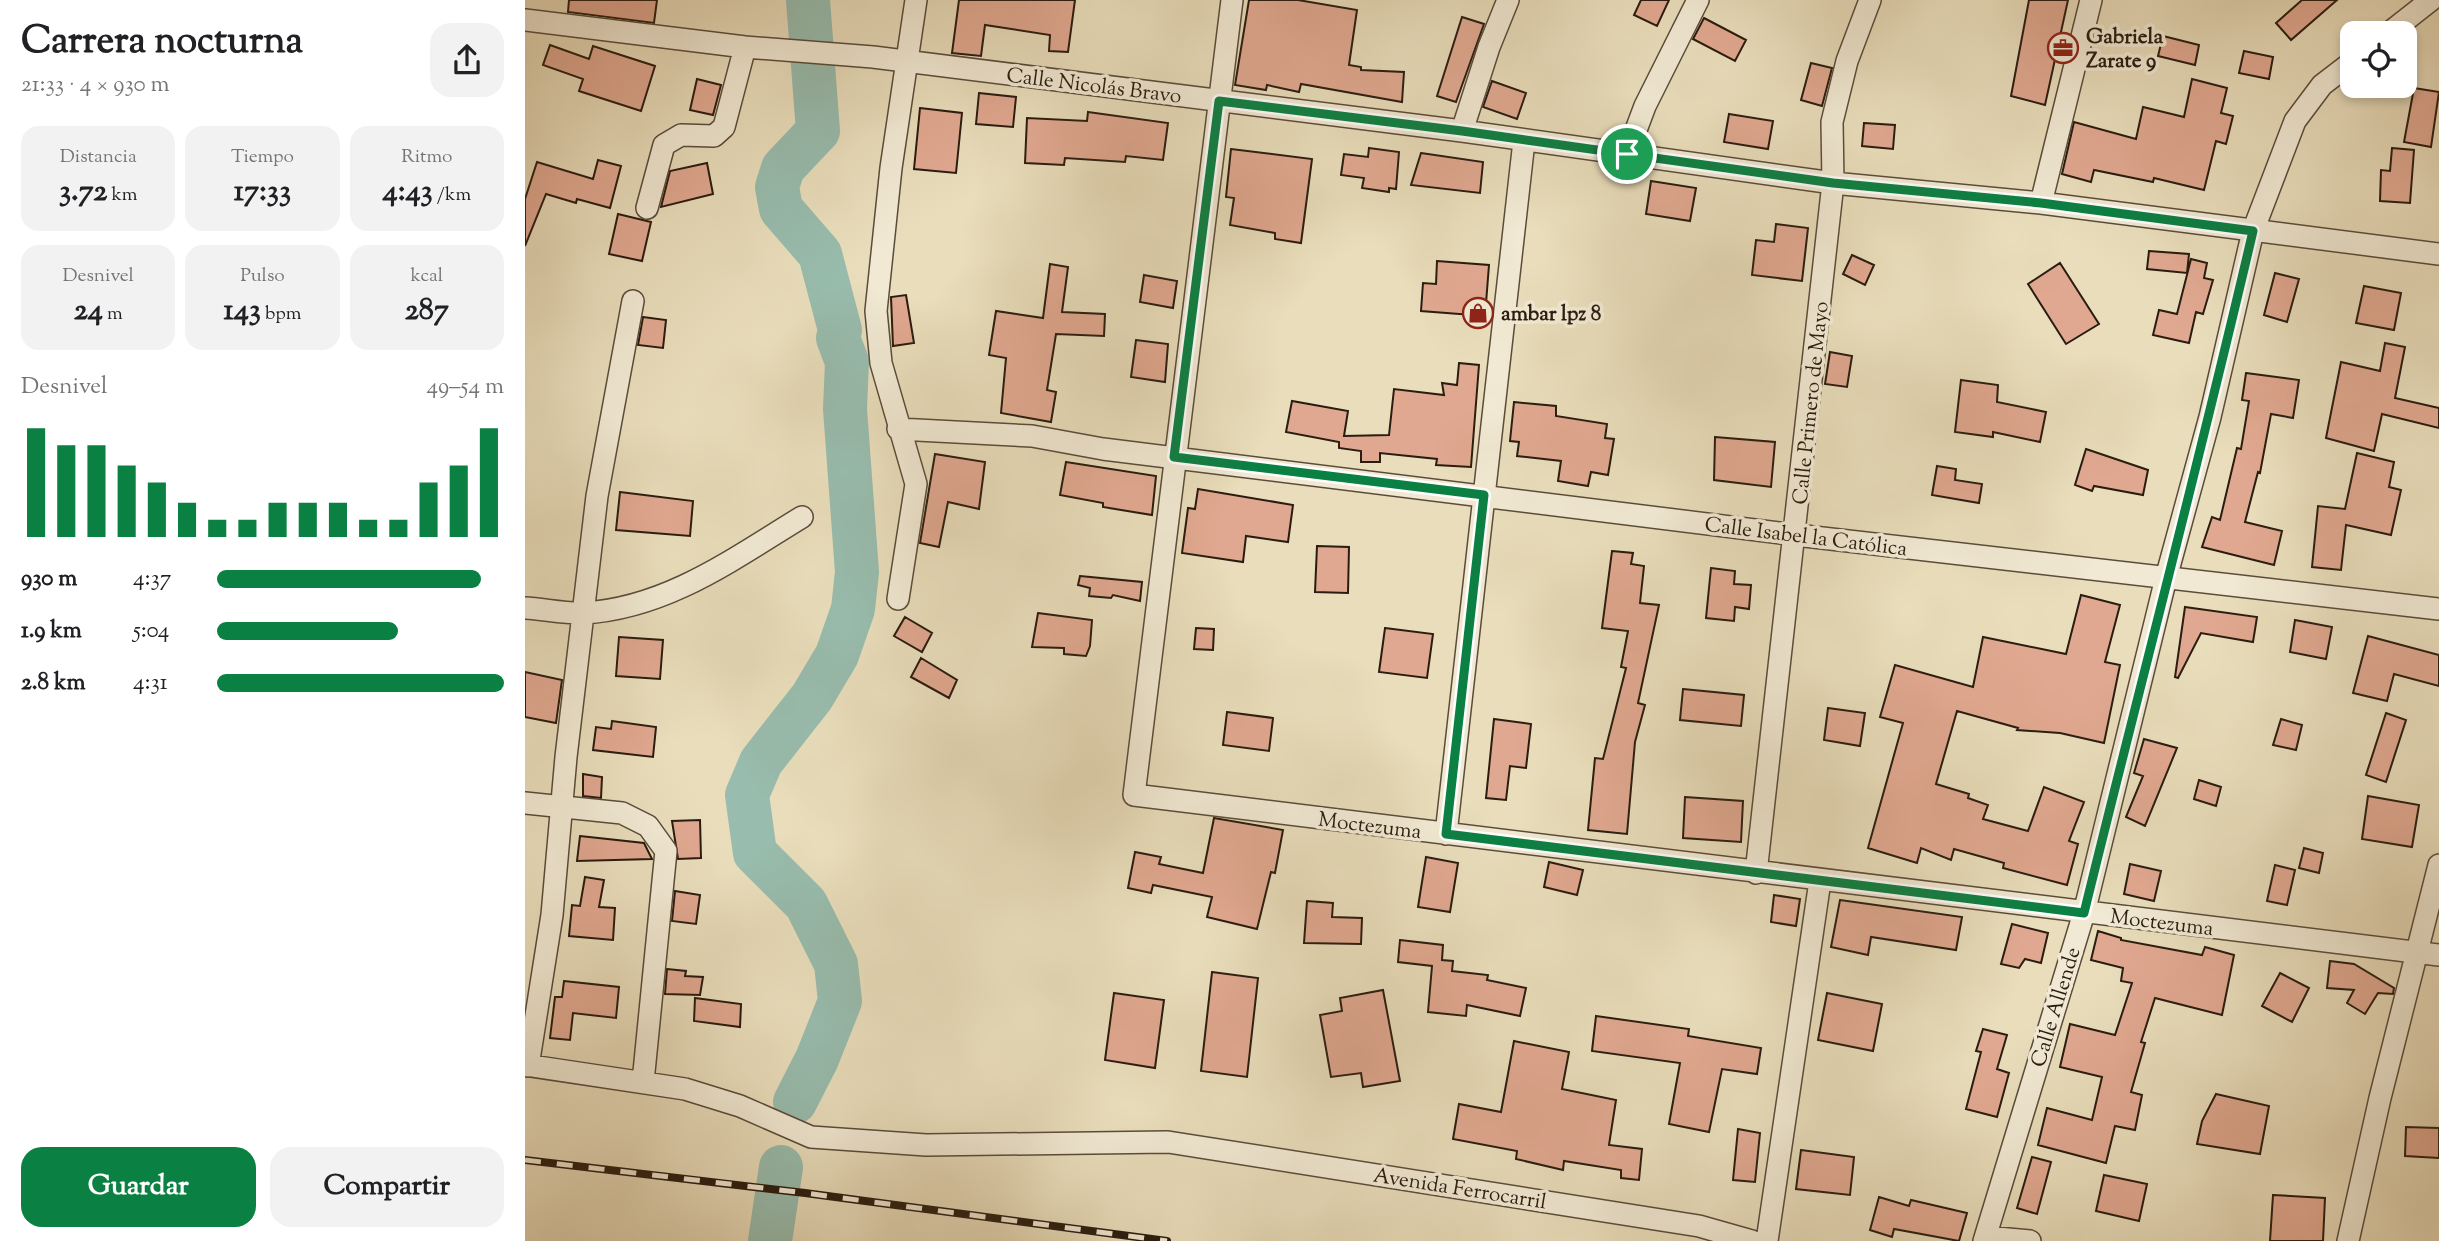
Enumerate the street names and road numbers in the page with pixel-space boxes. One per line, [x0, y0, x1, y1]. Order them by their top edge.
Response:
street label: Calle Nicolás Bravo [1005, 61, 1183, 113]
street label: Calle Primero de Mayo [1786, 300, 1838, 506]
street label: Calle Isabel la Católica [1703, 511, 1909, 565]
street label: Moctezuma [1316, 806, 1423, 848]
street label: Moctezuma [2108, 903, 2215, 945]
street label: Calle Allende [2024, 944, 2089, 1071]
street label: Avenida Ferrocarril [1371, 1161, 1549, 1219]

